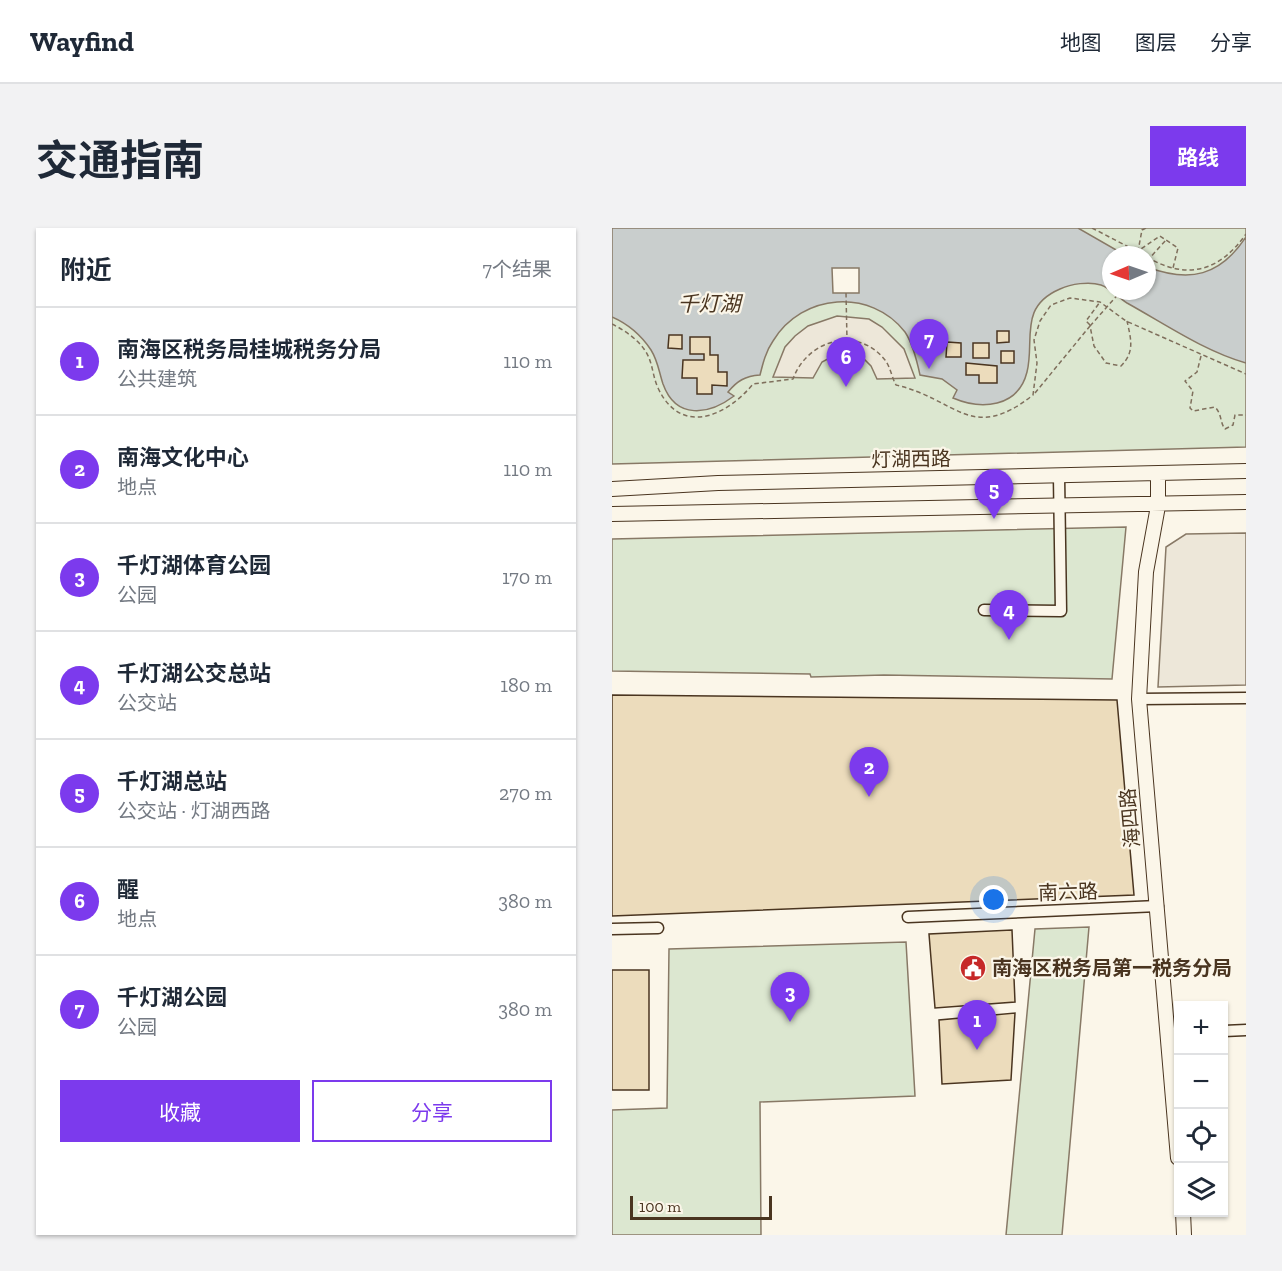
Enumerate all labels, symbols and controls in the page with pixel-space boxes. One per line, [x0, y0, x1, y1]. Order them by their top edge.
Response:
text: Wayfind [30, 25, 134, 58]
text: 地图 [1060, 30, 1102, 55]
text: 图层 [1135, 30, 1177, 55]
text: 分享 [1210, 30, 1252, 55]
button: 路线 [1150, 126, 1246, 186]
text: 交通指南 [36, 135, 204, 186]
north arrow [1102, 246, 1156, 300]
text: 附近 [60, 254, 112, 286]
text: 7个结果 [483, 257, 552, 281]
water label: 千灯湖 [678, 291, 743, 316]
pin: 7 [910, 320, 948, 369]
text: 南海区税务局桂城税务分局 [117, 336, 381, 363]
pin: 6 [826, 338, 866, 387]
text: 1 [75, 349, 84, 373]
text: 110 m [503, 349, 552, 373]
text: 公共建筑 [117, 367, 197, 391]
text: 南海文化中心 [117, 444, 249, 471]
street label: 灯湖西路 [871, 446, 951, 472]
text: 2 [74, 457, 85, 481]
text: 110 m [503, 457, 552, 481]
pin: 5 [974, 470, 1013, 519]
text: 地点 [117, 475, 157, 499]
text: 千灯湖体育公园 [117, 552, 271, 579]
text: 3 [74, 565, 85, 589]
text: 170 m [502, 565, 552, 589]
text: 公园 [117, 583, 157, 607]
pin: 4 [990, 590, 1028, 640]
text: 千灯湖公交总站 [117, 660, 271, 687]
text: 4 [74, 673, 85, 697]
text: 180 m [500, 673, 552, 697]
text: 公交站 [117, 691, 177, 715]
pin: 2 [850, 748, 888, 797]
text: 千灯湖总站 [117, 768, 227, 795]
text: 5 [74, 781, 85, 805]
text: 270 m [499, 781, 552, 805]
street label: 海四路 [1115, 787, 1145, 849]
text: 公交站 · 灯湖西路 [117, 799, 270, 823]
text: 醒 [117, 876, 139, 903]
street label: 南六路 [1038, 879, 1098, 905]
your location [979, 885, 1008, 914]
text: 6 [74, 889, 85, 913]
text: 380 m [498, 889, 552, 913]
text: 地点 [117, 907, 157, 931]
public building icon: 南海区税务局第一税务分局 [958, 953, 988, 983]
place label: 南海区税务局第一税务分局 [992, 956, 1232, 980]
pin: 3 [770, 972, 810, 1022]
text: 千灯湖公园 [117, 984, 227, 1011]
text: 7 [75, 997, 84, 1021]
text: 380 m [498, 997, 552, 1021]
pin: 1 [958, 1000, 997, 1050]
map controls [1174, 1001, 1228, 1217]
button: + [1174, 1001, 1228, 1055]
text: 公园 [117, 1015, 157, 1039]
button: − [1174, 1055, 1228, 1109]
button: 收藏 [60, 1080, 300, 1142]
button: 分享 [312, 1080, 552, 1142]
button: locate [1174, 1109, 1228, 1163]
button: layers [1174, 1163, 1228, 1217]
scale bar [630, 1193, 772, 1220]
text: 100 m [639, 1197, 681, 1216]

